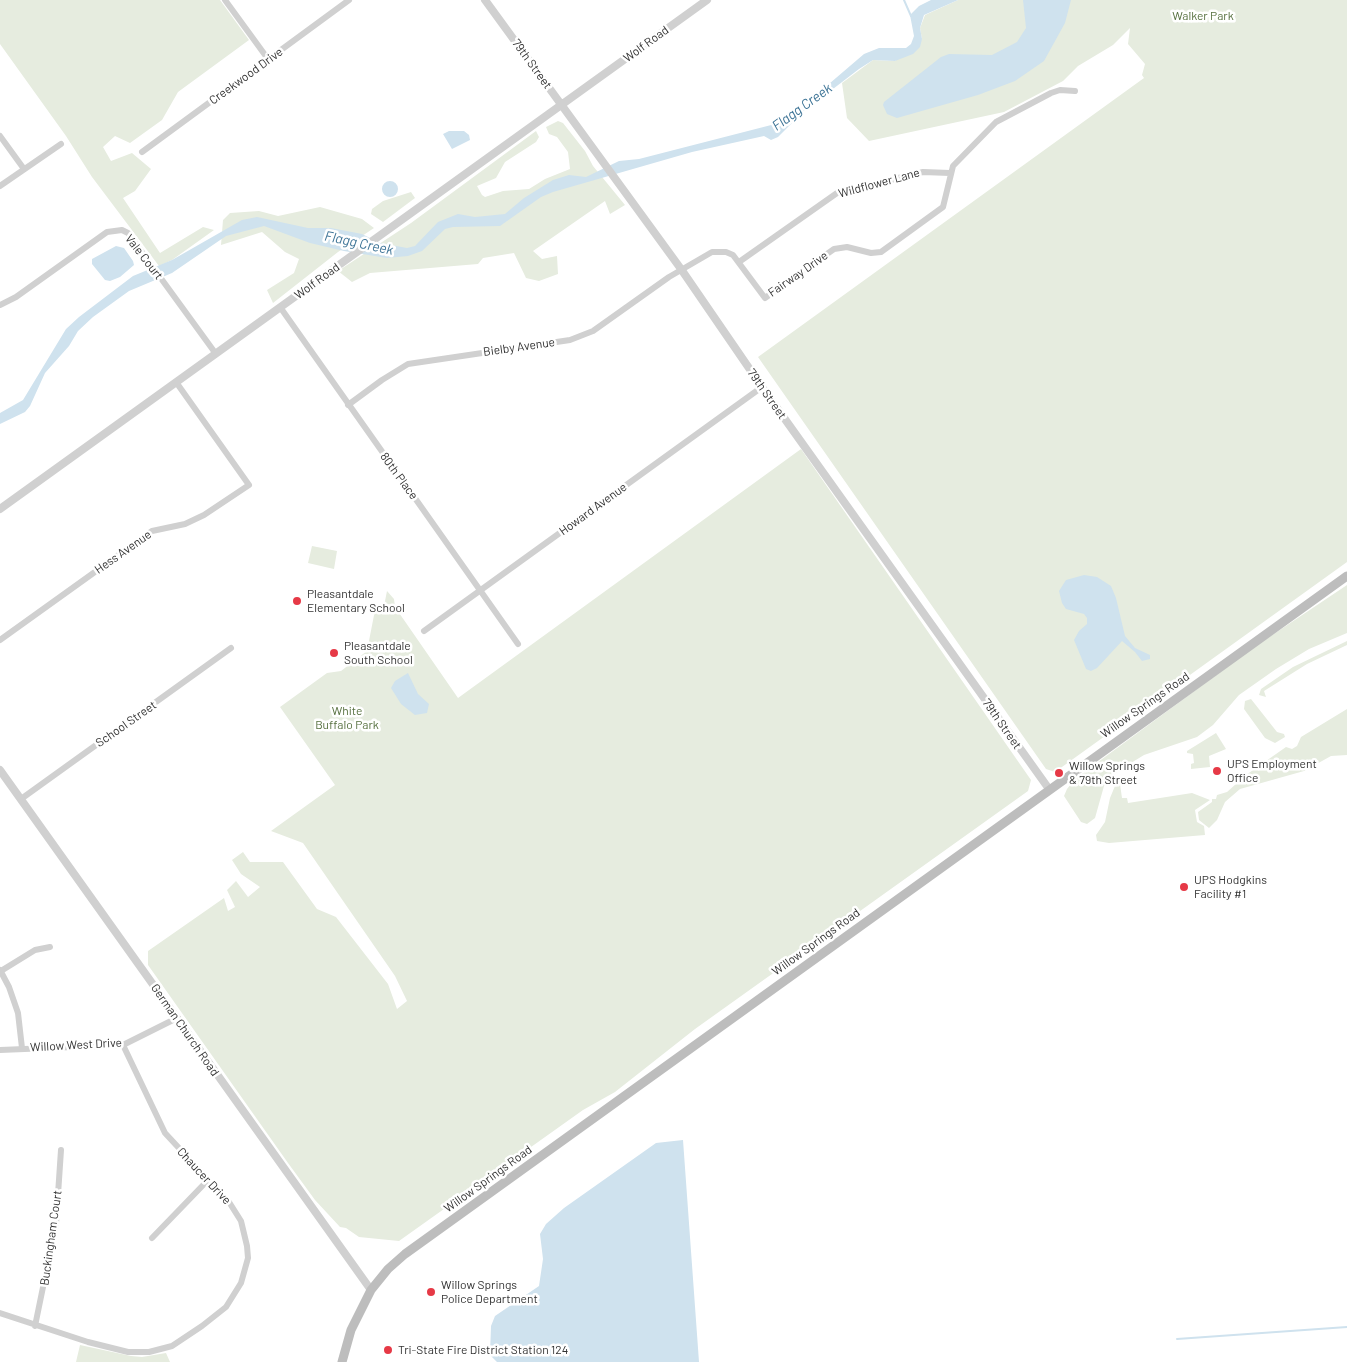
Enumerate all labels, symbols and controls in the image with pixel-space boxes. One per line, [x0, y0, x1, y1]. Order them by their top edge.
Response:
park label: Walker Park [1172, 9, 1234, 23]
street label: Wolf Road [621, 23, 671, 65]
street label: 79th Street [509, 36, 555, 92]
street label: Creekwood Drive [206, 44, 286, 108]
water label: Flagg Creek [769, 80, 835, 134]
street label: Wildflower Lane [837, 165, 921, 201]
water label: Flagg Creek [323, 228, 395, 258]
street label: Vale Court [122, 232, 166, 282]
street label: Fairway Drive [765, 248, 831, 300]
street label: Wolf Road [292, 260, 342, 302]
street label: Bielby Avenue [482, 335, 556, 359]
street label: 79th Street [744, 366, 790, 422]
street label: 80th Place [377, 450, 421, 502]
street label: Howard Avenue [556, 480, 630, 538]
street label: Hess Avenue [92, 527, 154, 577]
place label: Pleasantdale Elementary School [307, 587, 405, 615]
marker: Pleasantdale Elementary School [291, 595, 303, 607]
place label: Pleasantdale South School [344, 639, 413, 667]
marker: Pleasantdale South School [328, 647, 340, 659]
street label: Willow Springs Road [1098, 669, 1192, 741]
street label: 79th Street [979, 696, 1025, 752]
street label: School Street [93, 698, 159, 750]
park label: White Buffalo Park [315, 704, 379, 732]
place label: UPS Employment Office [1227, 757, 1317, 785]
place label: Willow Springs & 79th Street [1069, 759, 1145, 787]
marker: UPS Employment Office [1211, 765, 1223, 777]
marker: Willow Springs & 79th Street [1053, 767, 1065, 779]
place label: UPS Hodgkins Facility #1 [1194, 873, 1267, 901]
marker: UPS Hodgkins Facility #1 [1178, 881, 1190, 893]
street label: Willow Springs Road [769, 905, 863, 979]
street label: German Church Road [148, 981, 222, 1079]
street label: Willow West Drive [30, 1035, 122, 1055]
street label: Willow Springs Road [441, 1142, 535, 1216]
street label: Chaucer Drive [174, 1145, 234, 1207]
street label: Buckingham Court [37, 1189, 65, 1287]
place label: Willow Springs Police Department [441, 1278, 538, 1306]
marker: Willow Springs Police Department [425, 1286, 437, 1298]
place label: Tri-State Fire District Station 124 [398, 1343, 568, 1357]
marker: Tri-State Fire District Station 124 [382, 1344, 394, 1356]

